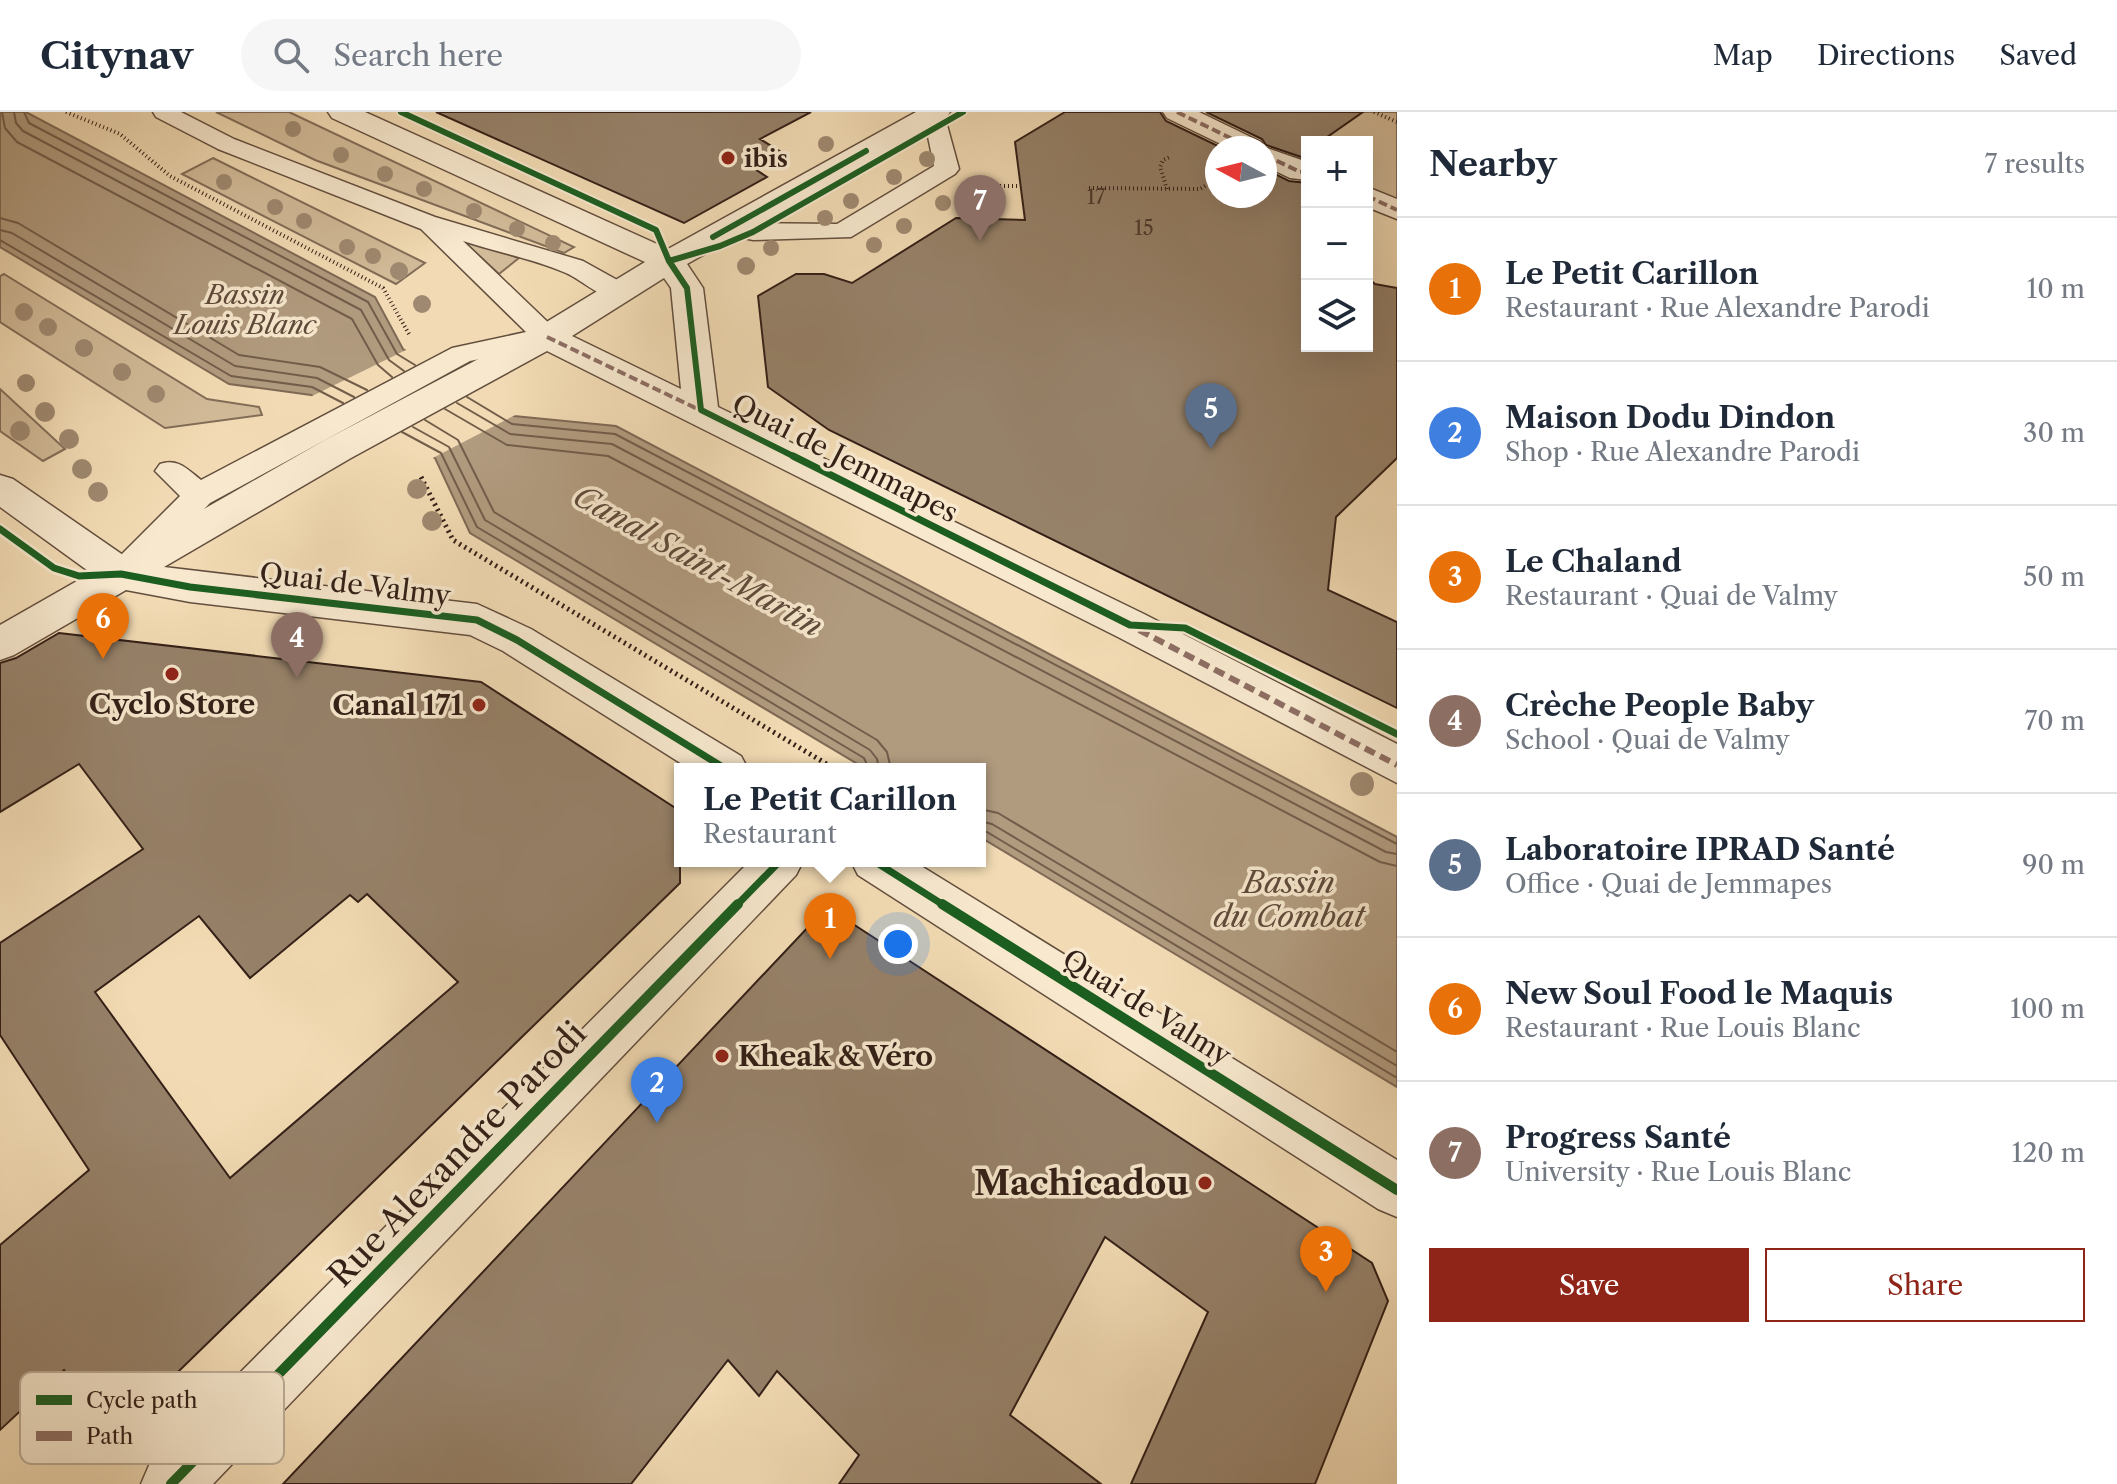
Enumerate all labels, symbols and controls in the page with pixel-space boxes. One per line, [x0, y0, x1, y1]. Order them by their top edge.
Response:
search box [241, 19, 801, 91]
text: Citynav [40, 32, 193, 79]
icon: search [269, 33, 313, 77]
text: Search here [333, 37, 503, 74]
text: Map [1713, 38, 1773, 72]
text: Directions [1817, 38, 1955, 72]
text: Saved [1999, 38, 2077, 72]
north arrow [1205, 136, 1277, 208]
map controls [1301, 136, 1373, 352]
button: + [1301, 136, 1373, 208]
text: Nearby [1429, 143, 1557, 185]
place label: ibis [744, 144, 788, 173]
text: 7 results [1985, 148, 2085, 180]
marker: ibis [719, 149, 737, 167]
pin: 7 [954, 175, 1006, 241]
house number: 17 [1087, 185, 1105, 209]
button: − [1301, 208, 1373, 280]
house number: 15 [1134, 216, 1154, 240]
text: Le Petit Carillon [1505, 255, 1759, 292]
text: 1 [1449, 273, 1461, 305]
text: 10 m [2026, 273, 2085, 305]
water label: Bassin Louis Blanc [172, 279, 317, 341]
button: layers [1301, 280, 1373, 352]
text: Restaurant · Rue Alexandre Parodi [1505, 292, 1930, 324]
pin: 5 [1185, 383, 1237, 449]
street label: Quai de Jemmapes [726, 386, 964, 530]
text: Maison Dodu Dindon [1505, 399, 1835, 436]
text: 2 [1447, 417, 1463, 449]
text: 30 m [2023, 417, 2085, 449]
text: Shop · Rue Alexandre Parodi [1505, 436, 1860, 468]
water label: Canal Saint-Martin [567, 477, 829, 645]
text: Le Chaland [1505, 543, 1682, 580]
street label: Quai de Valmy [258, 555, 453, 613]
text: 3 [1448, 561, 1462, 593]
text: 50 m [2023, 561, 2085, 593]
text: Restaurant · Quai de Valmy [1505, 580, 1838, 612]
pin: 6 [77, 593, 129, 659]
pin: 4 [271, 612, 323, 678]
marker: Cyclo Store [163, 665, 181, 683]
place label: Cyclo Store [89, 687, 255, 721]
text: Crèche People Baby [1505, 687, 1814, 724]
place label: Canal 171 [332, 688, 463, 722]
marker: Canal 171 [470, 696, 488, 714]
text: 4 [1447, 705, 1463, 737]
text: 70 m [2025, 705, 2085, 737]
text: School · Quai de Valmy [1505, 724, 1790, 756]
popup [674, 763, 986, 867]
text: Le Petit Carillon [703, 781, 957, 818]
text: Restaurant [703, 818, 837, 850]
text: Laboratoire IPRAD Santé [1505, 831, 1895, 868]
text: 5 [1448, 849, 1462, 881]
text: 90 m [2022, 849, 2085, 881]
water label: Bassin du Combat [1213, 864, 1366, 935]
text: Office · Quai de Jemmapes [1505, 868, 1832, 900]
pin: 1 [804, 893, 856, 959]
your location [878, 924, 918, 964]
street label: Quai de Valmy [1057, 942, 1238, 1073]
text: New Soul Food le Maquis [1505, 975, 1893, 1012]
text: 6 [1447, 993, 1463, 1025]
text: 100 m [2010, 993, 2085, 1025]
street label: Rue Alexandre Parodi [319, 1012, 595, 1296]
text: Restaurant · Rue Louis Blanc [1505, 1012, 1861, 1044]
place label: Kheak & Véro [738, 1039, 933, 1073]
marker: Kheak & Véro [713, 1047, 731, 1065]
pin: 2 [631, 1057, 683, 1123]
text: Progress Santé [1505, 1119, 1731, 1156]
text: 7 [1448, 1137, 1462, 1169]
text: 120 m [2011, 1137, 2085, 1169]
text: University · Rue Louis Blanc [1505, 1156, 1851, 1188]
place label: Machicadou [974, 1162, 1189, 1204]
marker: Machicadou [1196, 1174, 1214, 1192]
pin: 3 [1300, 1226, 1352, 1292]
button: Save [1429, 1248, 1749, 1322]
button: Share [1765, 1248, 2085, 1322]
legend [20, 1372, 284, 1464]
text: Cycle path [86, 1387, 198, 1414]
text: Path [86, 1423, 134, 1450]

